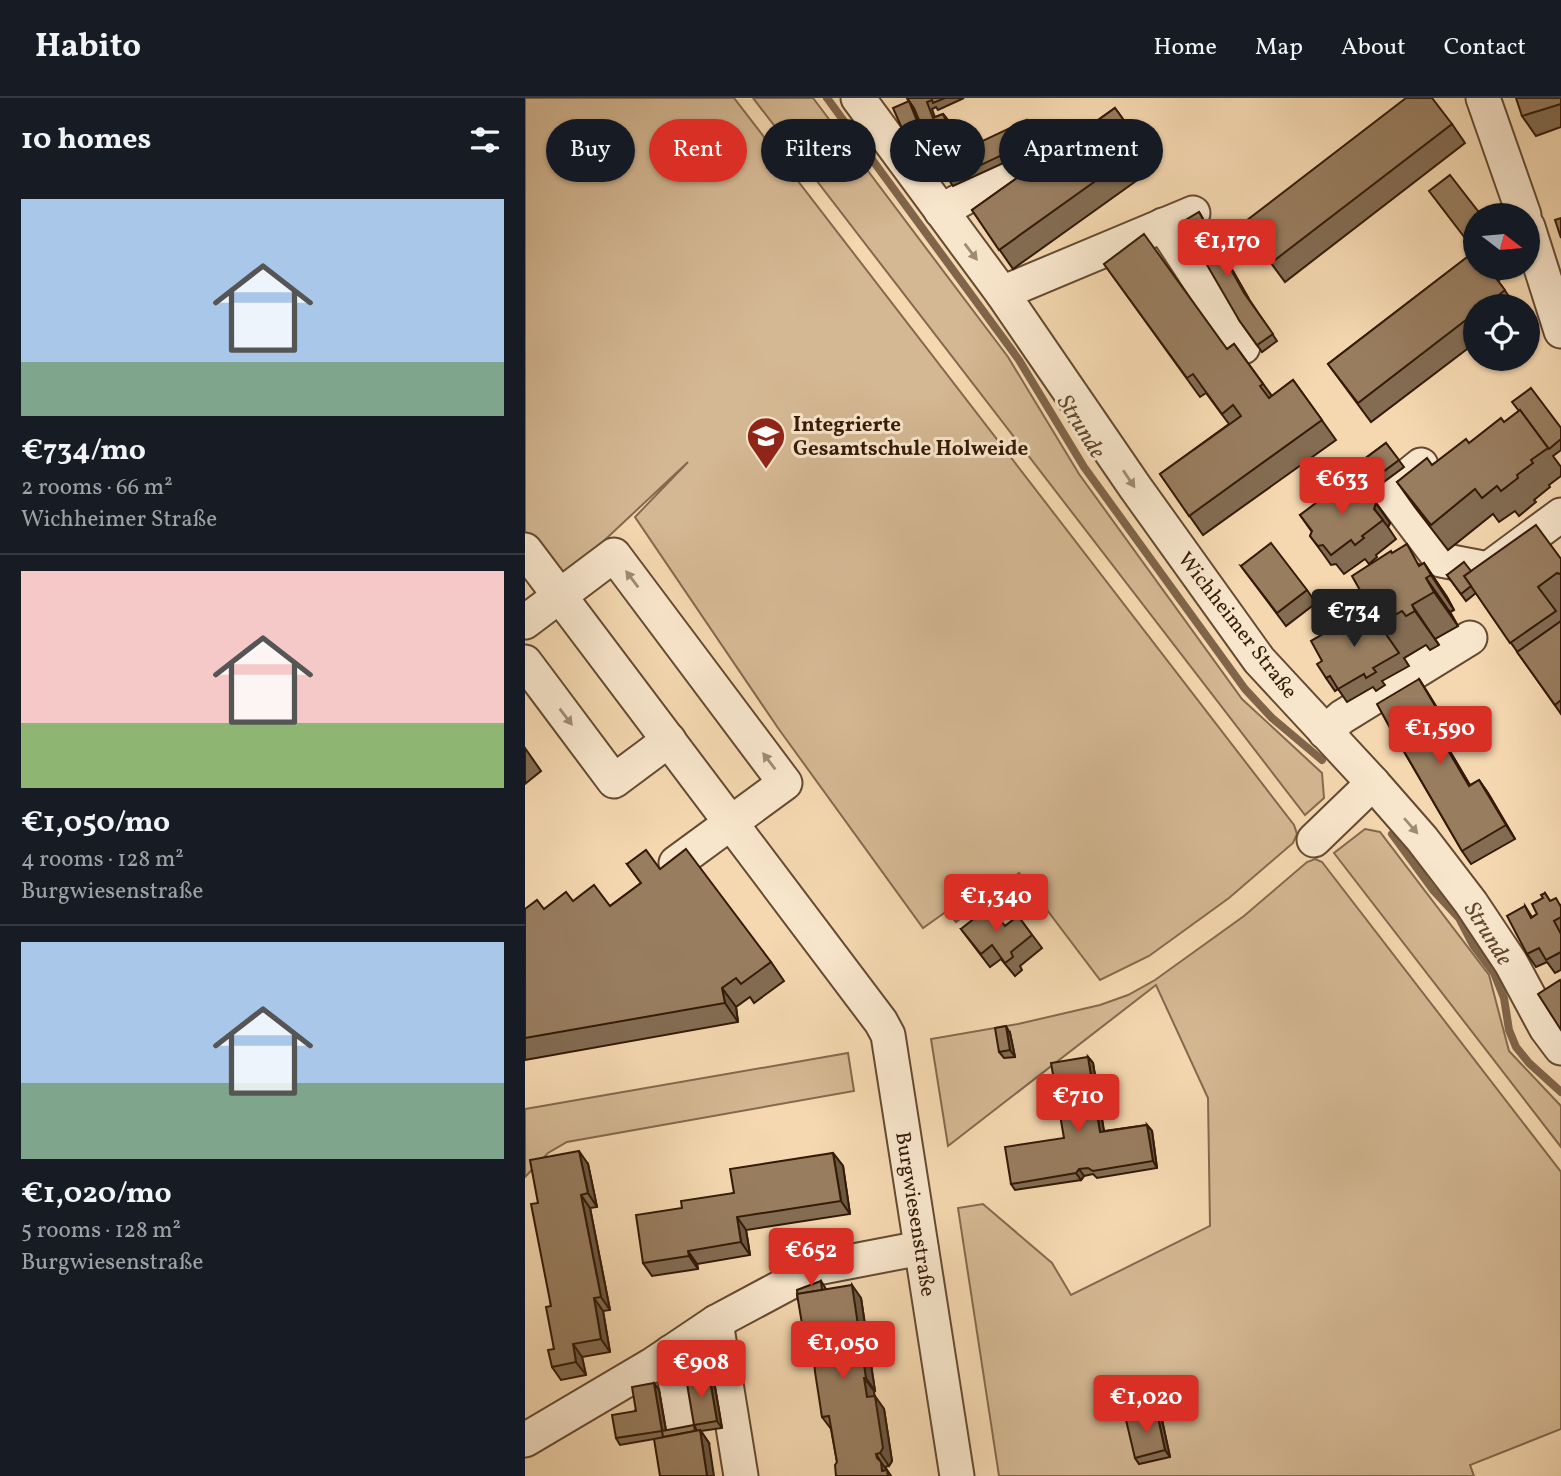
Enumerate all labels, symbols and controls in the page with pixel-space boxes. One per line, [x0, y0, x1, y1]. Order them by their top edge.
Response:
text: Habito [35, 25, 141, 71]
text: Home [1153, 31, 1217, 65]
text: Map [1255, 31, 1303, 65]
text: About [1341, 31, 1406, 65]
text: Contact [1444, 31, 1526, 65]
text: 10 homes [21, 119, 151, 161]
chip: Buy [546, 119, 635, 182]
chip: Rent [649, 119, 747, 182]
chip: Filters [761, 119, 876, 182]
chip: New [890, 119, 985, 182]
chip: Apartment [999, 119, 1163, 182]
icon: filters [466, 121, 504, 159]
north arrow [1463, 203, 1540, 280]
map controls [1463, 203, 1540, 371]
pin: €1,170 [1170, 220, 1284, 279]
text: €1,170 [1194, 226, 1260, 258]
one-way arrow [964, 243, 978, 261]
icon: home [200, 245, 326, 371]
button: locate [1463, 294, 1540, 371]
water label: Strunde [1048, 389, 1113, 466]
place label: Integrierte Gesamtschule Holweide [793, 411, 1028, 464]
school or university icon: Integrierte Gesamtschule Holweide [745, 415, 787, 470]
text: €734/mo [21, 430, 146, 472]
pin: €633 [1301, 458, 1383, 517]
text: €633 [1316, 464, 1368, 496]
one-way arrow [1122, 470, 1136, 488]
text: 2 rooms · 66 m² [21, 472, 173, 504]
text: Wichheimer Straße [21, 504, 217, 536]
street label: Wichheimer Straße [1170, 546, 1303, 705]
one-way arrow [626, 570, 640, 588]
pin: €734 [1313, 589, 1395, 649]
text: €734 [1327, 596, 1381, 628]
icon: home [200, 617, 326, 743]
pin: €1,590 [1383, 706, 1497, 766]
one-way arrow [559, 708, 573, 726]
text: €1,590 [1405, 713, 1475, 745]
one-way arrow [762, 752, 776, 770]
text: €1,050/mo [21, 802, 170, 844]
one-way arrow [1403, 817, 1419, 835]
text: 4 rooms · 128 m² [21, 844, 184, 876]
pin: €1,340 [939, 874, 1053, 934]
text: Burgwiesenstraße [21, 876, 203, 908]
text: €1,340 [960, 881, 1032, 913]
water label: Strunde [1455, 896, 1520, 973]
icon: home [200, 988, 326, 1114]
pin: €710 [1037, 1074, 1119, 1134]
text: €710 [1052, 1081, 1104, 1113]
street label: Burgwiesenstraße [887, 1130, 942, 1299]
text: €1,020/mo [21, 1173, 172, 1215]
text: 5 rooms · 128 m² [21, 1215, 181, 1247]
pin: €652 [770, 1228, 852, 1288]
text: €652 [785, 1235, 837, 1267]
text: Burgwiesenstraße [21, 1247, 203, 1279]
pin: €1,050 [786, 1322, 900, 1381]
text: €1,050 [807, 1328, 879, 1360]
pin: €908 [660, 1340, 742, 1400]
text: €908 [673, 1347, 729, 1379]
pin: €1,020 [1089, 1376, 1203, 1435]
text: €1,020 [1109, 1382, 1183, 1414]

